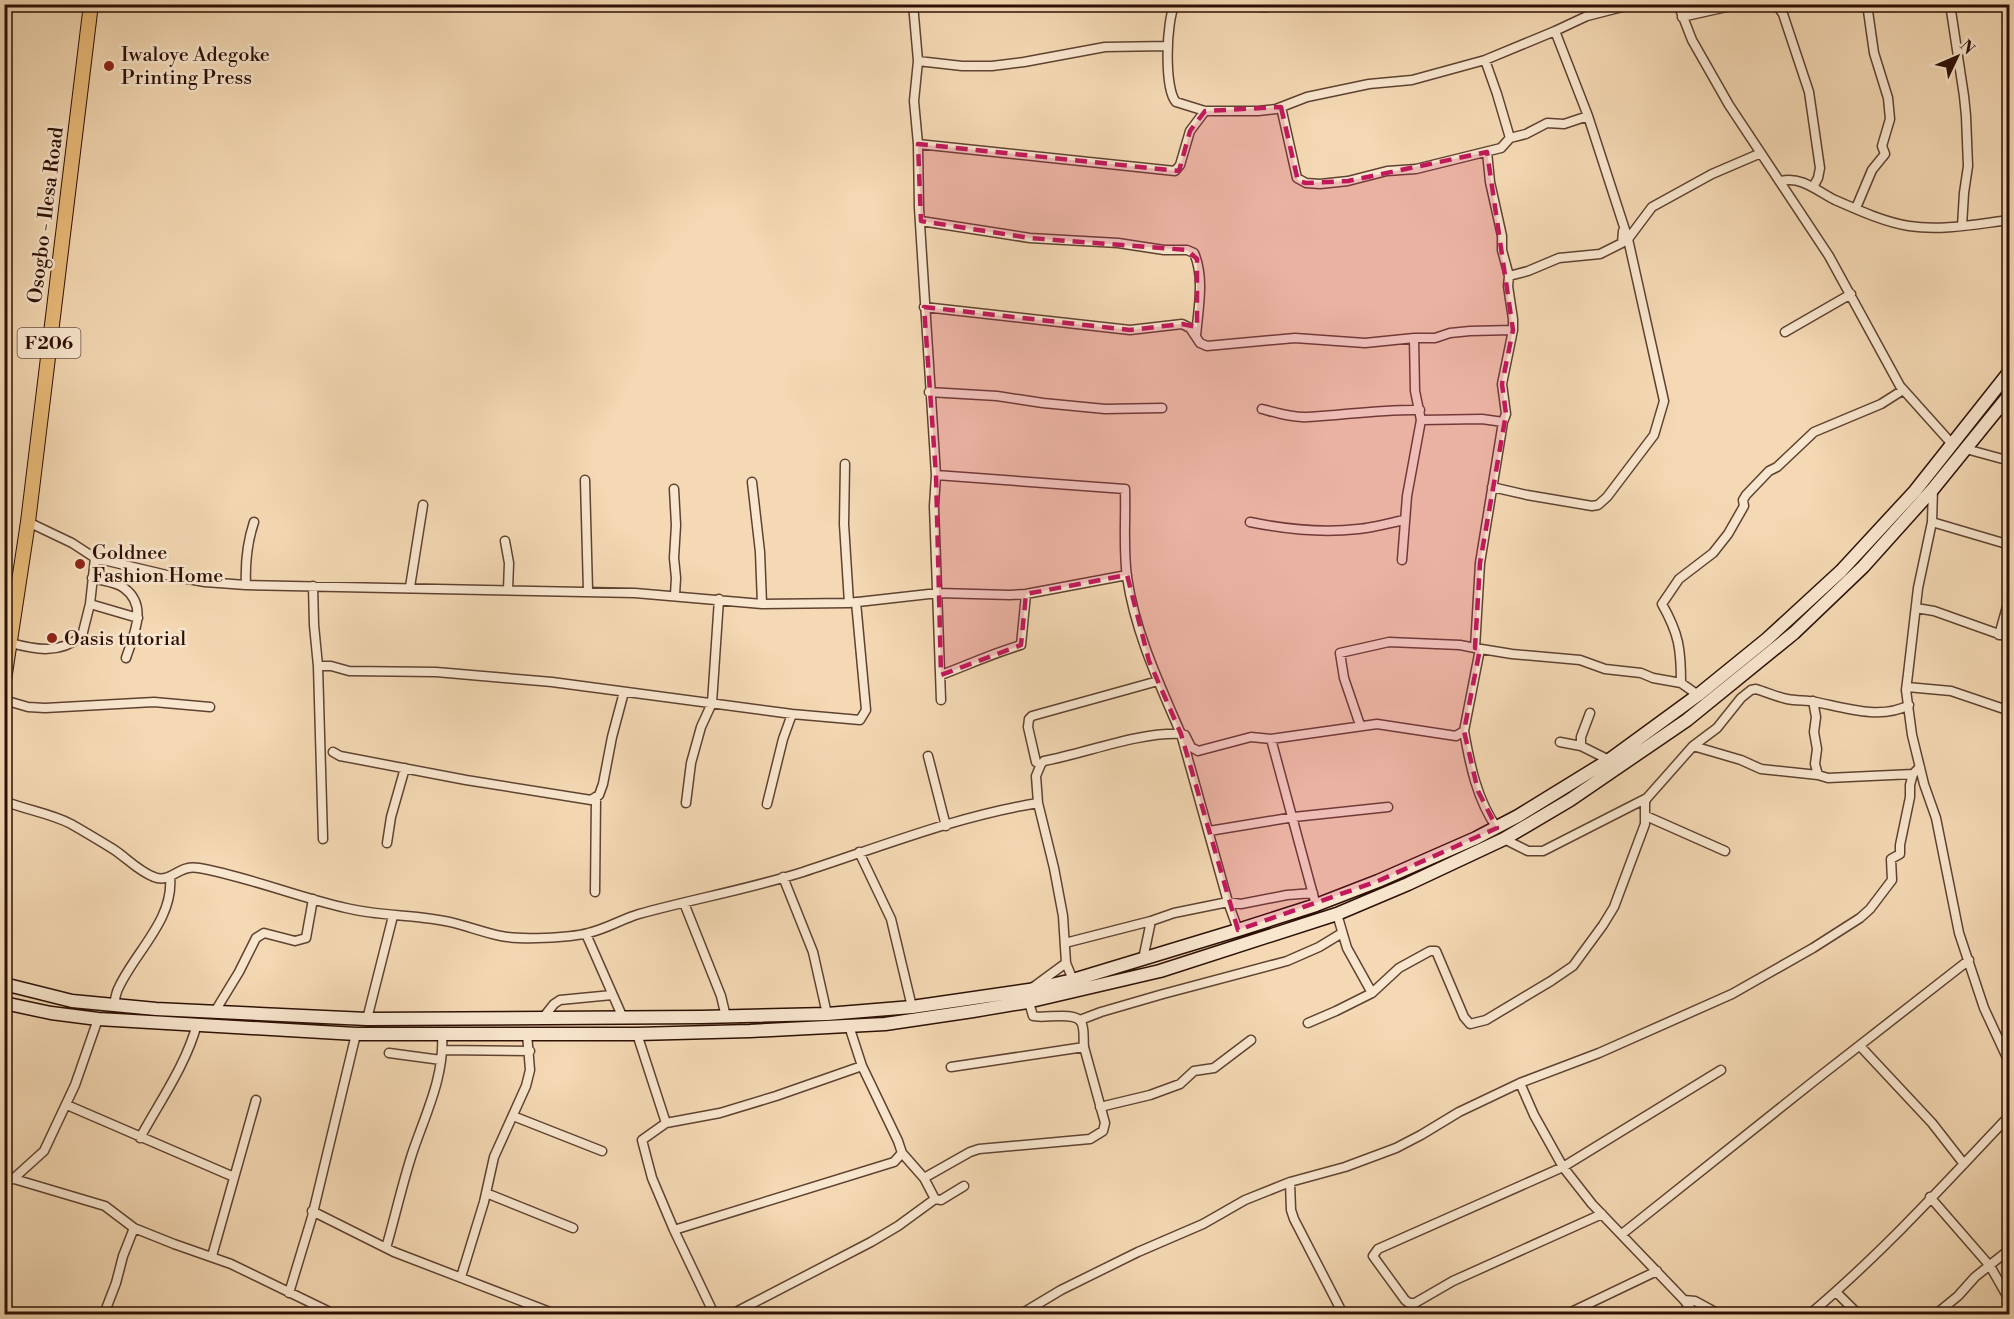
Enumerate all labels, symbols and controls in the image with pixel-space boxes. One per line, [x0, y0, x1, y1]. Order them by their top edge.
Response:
north arrow [1927, 27, 1987, 87]
text: N [1955, 36, 1979, 59]
place label: Iwaloye Adegoke Printing Press [121, 43, 270, 91]
marker: Iwaloye Adegoke Printing Press [102, 59, 116, 73]
street label: Osogbo - Ilesa Road [23, 125, 70, 305]
road number: F206 [17, 328, 80, 358]
place label: Goldnee Fashion Home [92, 541, 223, 589]
marker: Goldnee Fashion Home [73, 557, 87, 571]
place label: Oasis tutorial [64, 627, 186, 652]
marker: Oasis tutorial [45, 631, 59, 645]

